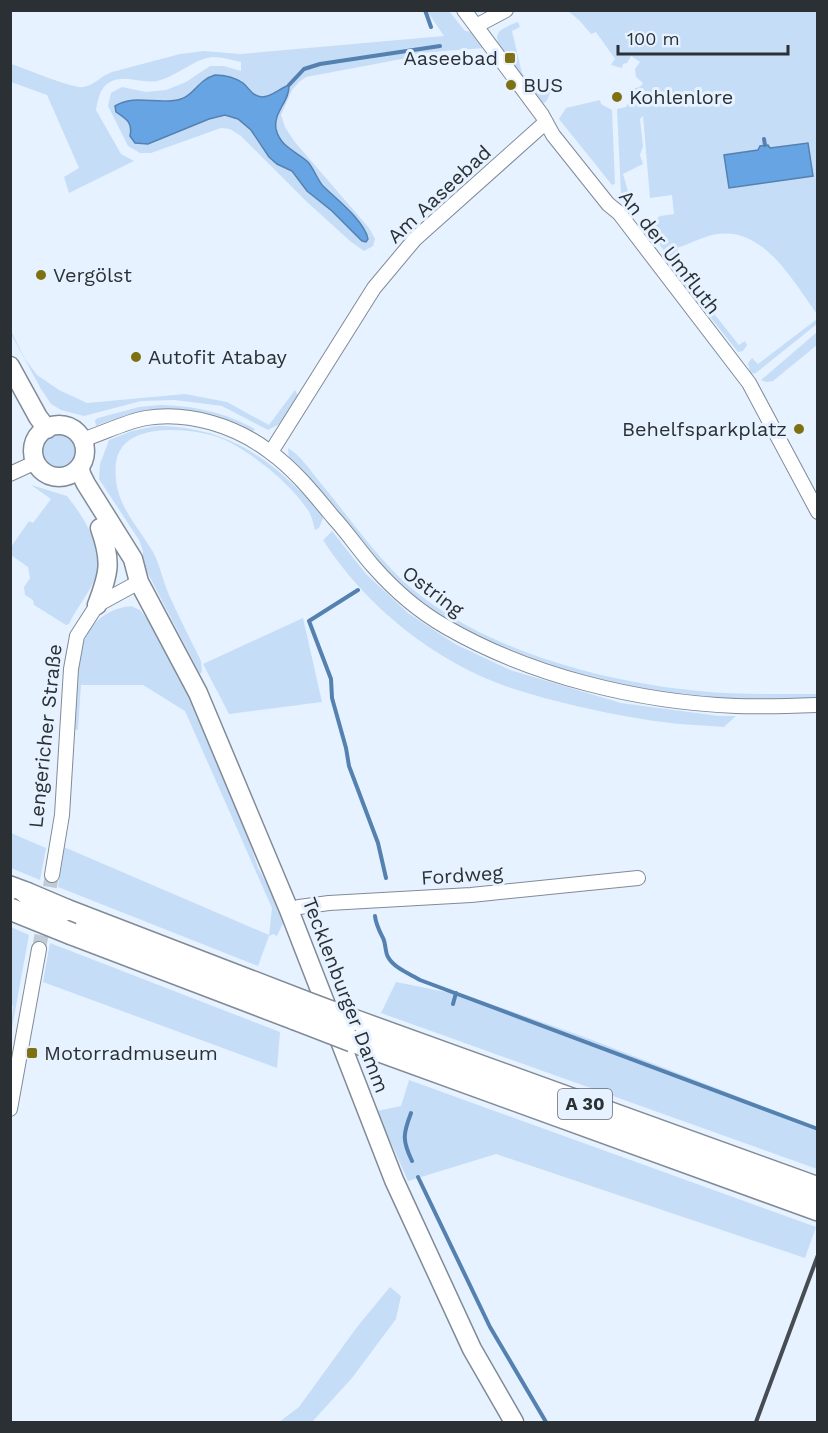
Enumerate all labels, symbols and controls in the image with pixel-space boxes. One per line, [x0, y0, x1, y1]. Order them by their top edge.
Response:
scale bar [618, 18, 788, 56]
text: 100 m [627, 28, 680, 49]
place label: Aaseebad [403, 46, 498, 70]
marker: Aaseebad [503, 51, 517, 65]
place label: BUS [523, 73, 563, 97]
marker: BUS [504, 78, 518, 92]
place label: Kohlenlore [629, 85, 733, 109]
marker: Kohlenlore [610, 90, 624, 104]
street label: Am Aaseebad [382, 140, 496, 248]
street label: An der Umfluth [614, 185, 726, 319]
place label: Vergölst [53, 263, 133, 287]
marker: Vergölst [34, 268, 48, 282]
place label: Autofit Atabay [148, 345, 288, 369]
marker: Autofit Atabay [129, 350, 143, 364]
place label: Behelfsparkplatz [622, 417, 787, 441]
marker: Behelfsparkplatz [792, 422, 806, 436]
street label: Ostring [398, 560, 469, 622]
street label: Lengericher Straße [23, 643, 67, 829]
street label: Fordweg [420, 860, 504, 890]
street label: Tecklenburger Damm [298, 894, 394, 1096]
place label: Motorradmuseum [44, 1041, 218, 1065]
marker: Motorradmuseum [25, 1046, 39, 1060]
road number: A 30 [558, 1089, 612, 1119]

